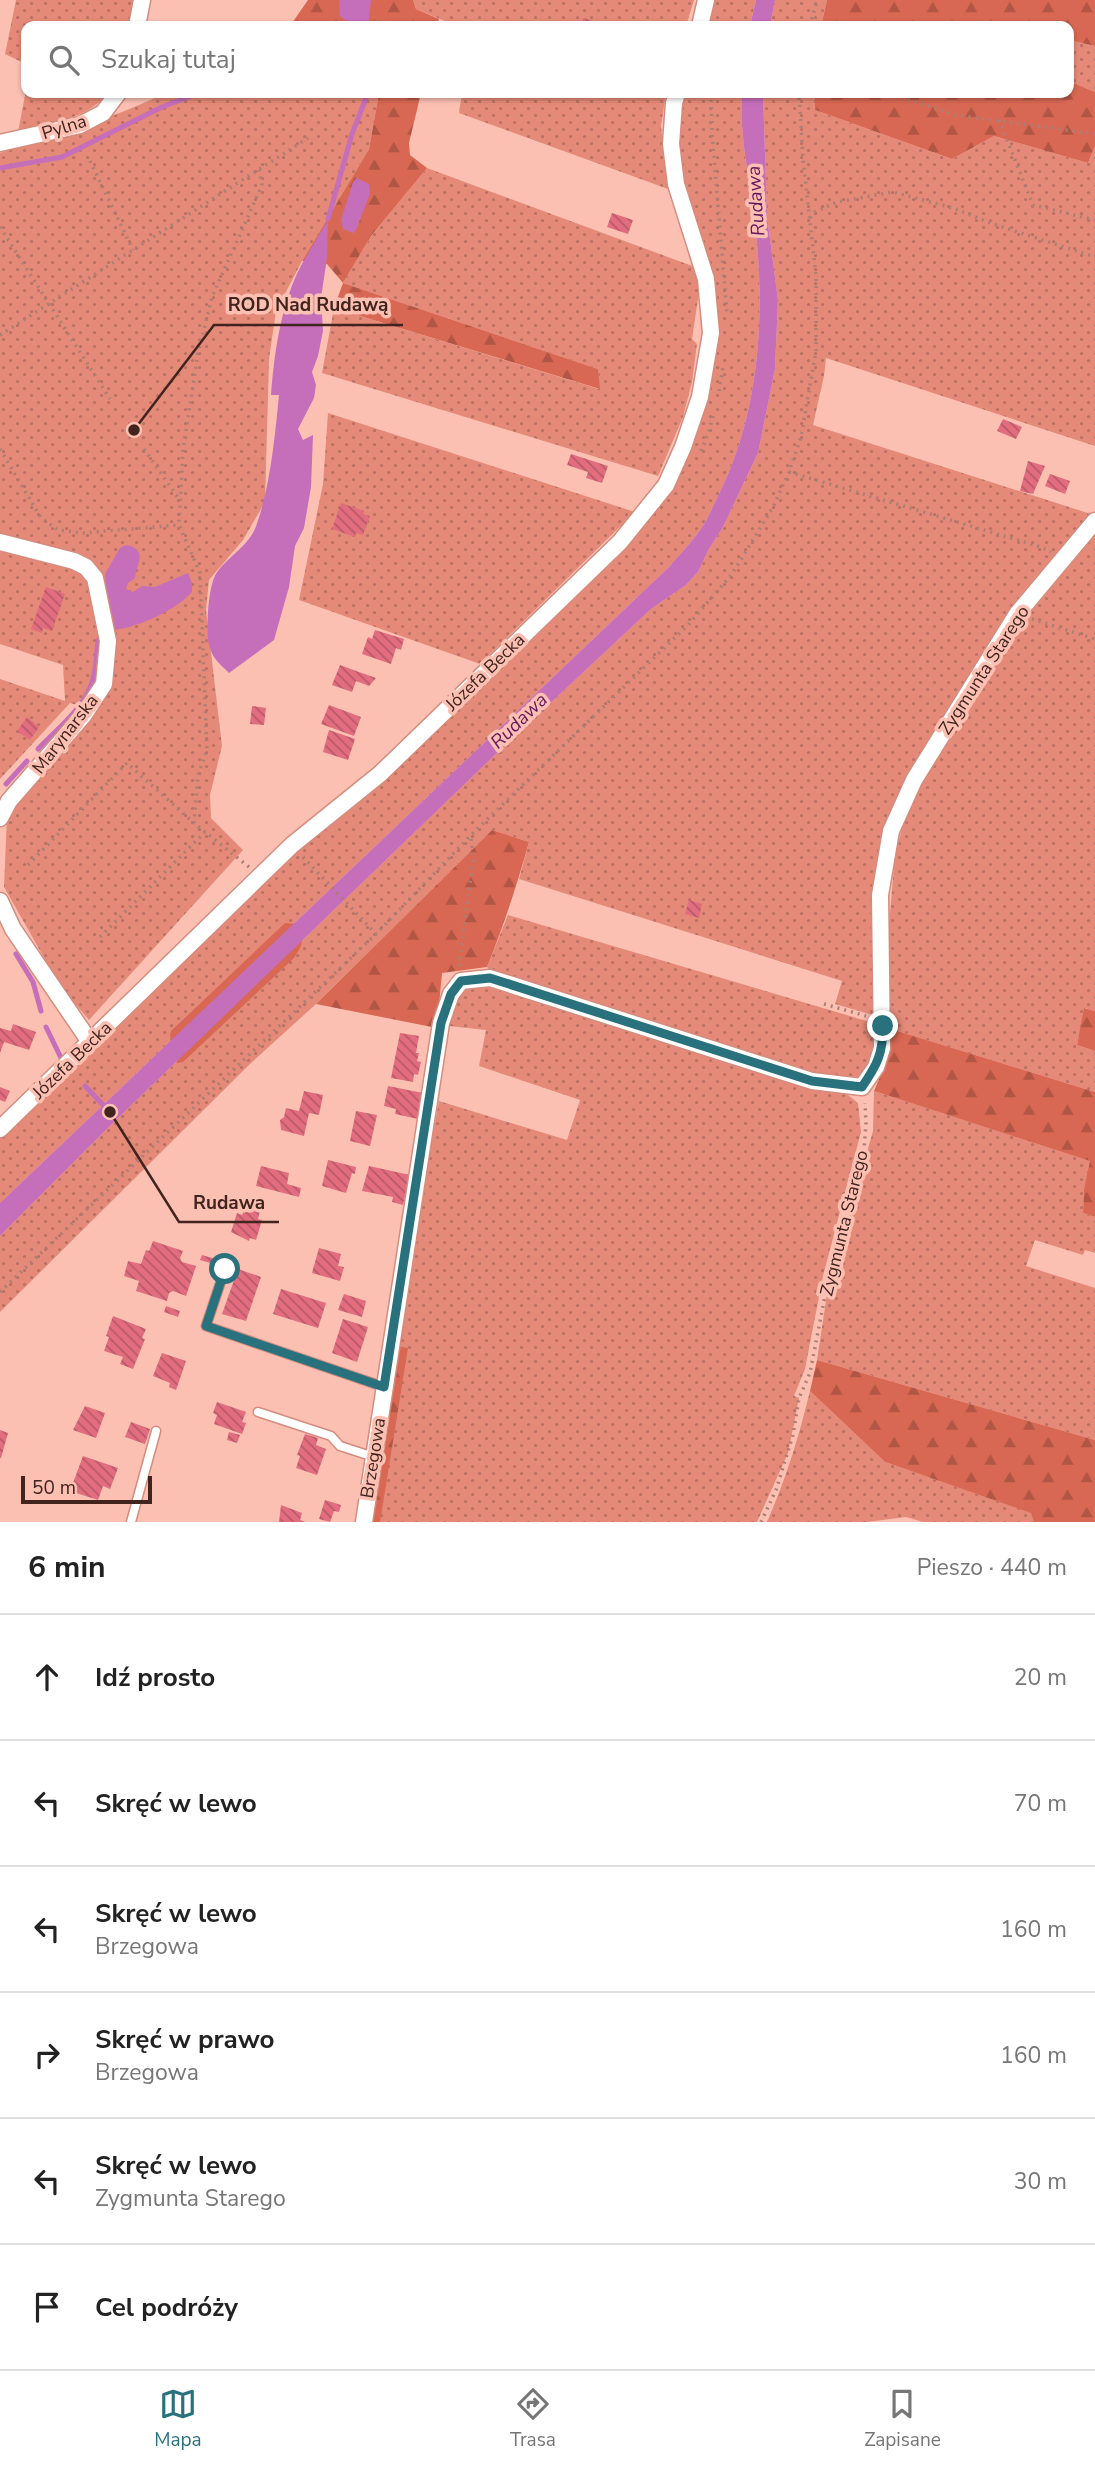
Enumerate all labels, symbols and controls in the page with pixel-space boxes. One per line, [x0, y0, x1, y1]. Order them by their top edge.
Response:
search box [21, 21, 1074, 98]
icon: search [45, 41, 83, 79]
text: Szukaj tutaj [101, 42, 236, 77]
street label: Pylna [39, 109, 89, 145]
water label: Rudawa [741, 165, 771, 237]
callout: ROD Nad Rudawą [214, 285, 403, 325]
text: ROD Nad Rudawą [228, 292, 388, 318]
street label: Zygmunta Starego [933, 601, 1035, 739]
street label: Józefa Becka [439, 628, 530, 717]
water label: Rudawa [485, 687, 553, 755]
street label: Marynarska [26, 689, 104, 779]
route end [867, 1010, 898, 1041]
street label: Józefa Becka [26, 1016, 117, 1105]
street label: Zygmunta Starego [814, 1148, 874, 1298]
callout: Rudawa [179, 1182, 279, 1222]
text: Rudawa [193, 1190, 265, 1216]
route start [209, 1253, 240, 1284]
street label: Brzegowa [355, 1416, 391, 1500]
scale bar [21, 1473, 152, 1505]
text: 50 m [32, 1475, 76, 1501]
text: 6 min [28, 1547, 106, 1588]
text: Pieszo · 440 m [917, 1552, 1067, 1583]
icon: ahead [28, 1658, 66, 1696]
text: Idź prosto [95, 1660, 215, 1695]
text: 20 m [1014, 1662, 1067, 1693]
icon: left [28, 1784, 66, 1822]
text: Skręć w lewo [95, 1786, 257, 1821]
text: 70 m [1014, 1788, 1067, 1819]
text: Skręć w lewo [95, 1896, 257, 1931]
icon: left [28, 1910, 66, 1948]
text: 160 m [1000, 1914, 1067, 1945]
text: Brzegowa [95, 1931, 199, 1962]
text: Skręć w prawo [95, 2022, 275, 2057]
icon: right [28, 2036, 66, 2074]
text: 160 m [1000, 2040, 1067, 2071]
text: Brzegowa [95, 2057, 199, 2088]
text: Skręć w lewo [95, 2148, 257, 2183]
icon: left [28, 2162, 66, 2200]
text: 30 m [1014, 2166, 1067, 2197]
text: Zygmunta Starego [95, 2183, 286, 2214]
icon: arrive [28, 2288, 66, 2326]
text: Cel podróży [95, 2290, 238, 2325]
tab: Mapa [154, 2385, 202, 2453]
tab: Trasa [510, 2385, 556, 2453]
tab: Zapisane [864, 2385, 941, 2453]

